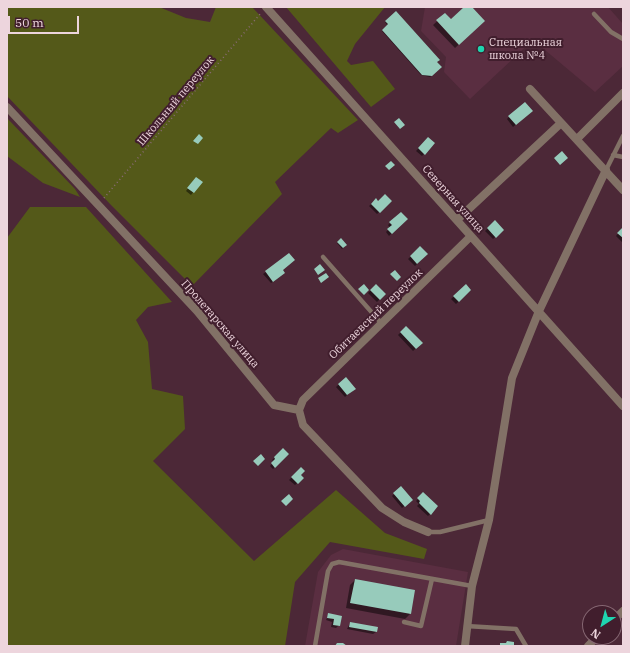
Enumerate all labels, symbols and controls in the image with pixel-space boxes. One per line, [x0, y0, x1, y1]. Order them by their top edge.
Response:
scale bar [10, 8, 81, 34]
text: 50 m [15, 15, 44, 30]
place label: Специальная школа №4 [489, 36, 562, 62]
marker: Специальная школа №4 [476, 44, 486, 54]
street label: Школьный переулок [135, 54, 217, 148]
street label: Северная улица [419, 162, 487, 236]
street label: Обитаевский переулок [327, 266, 425, 362]
street label: Пролетарская улица [178, 277, 262, 371]
north arrow [582, 605, 622, 645]
text: N [588, 626, 603, 642]

